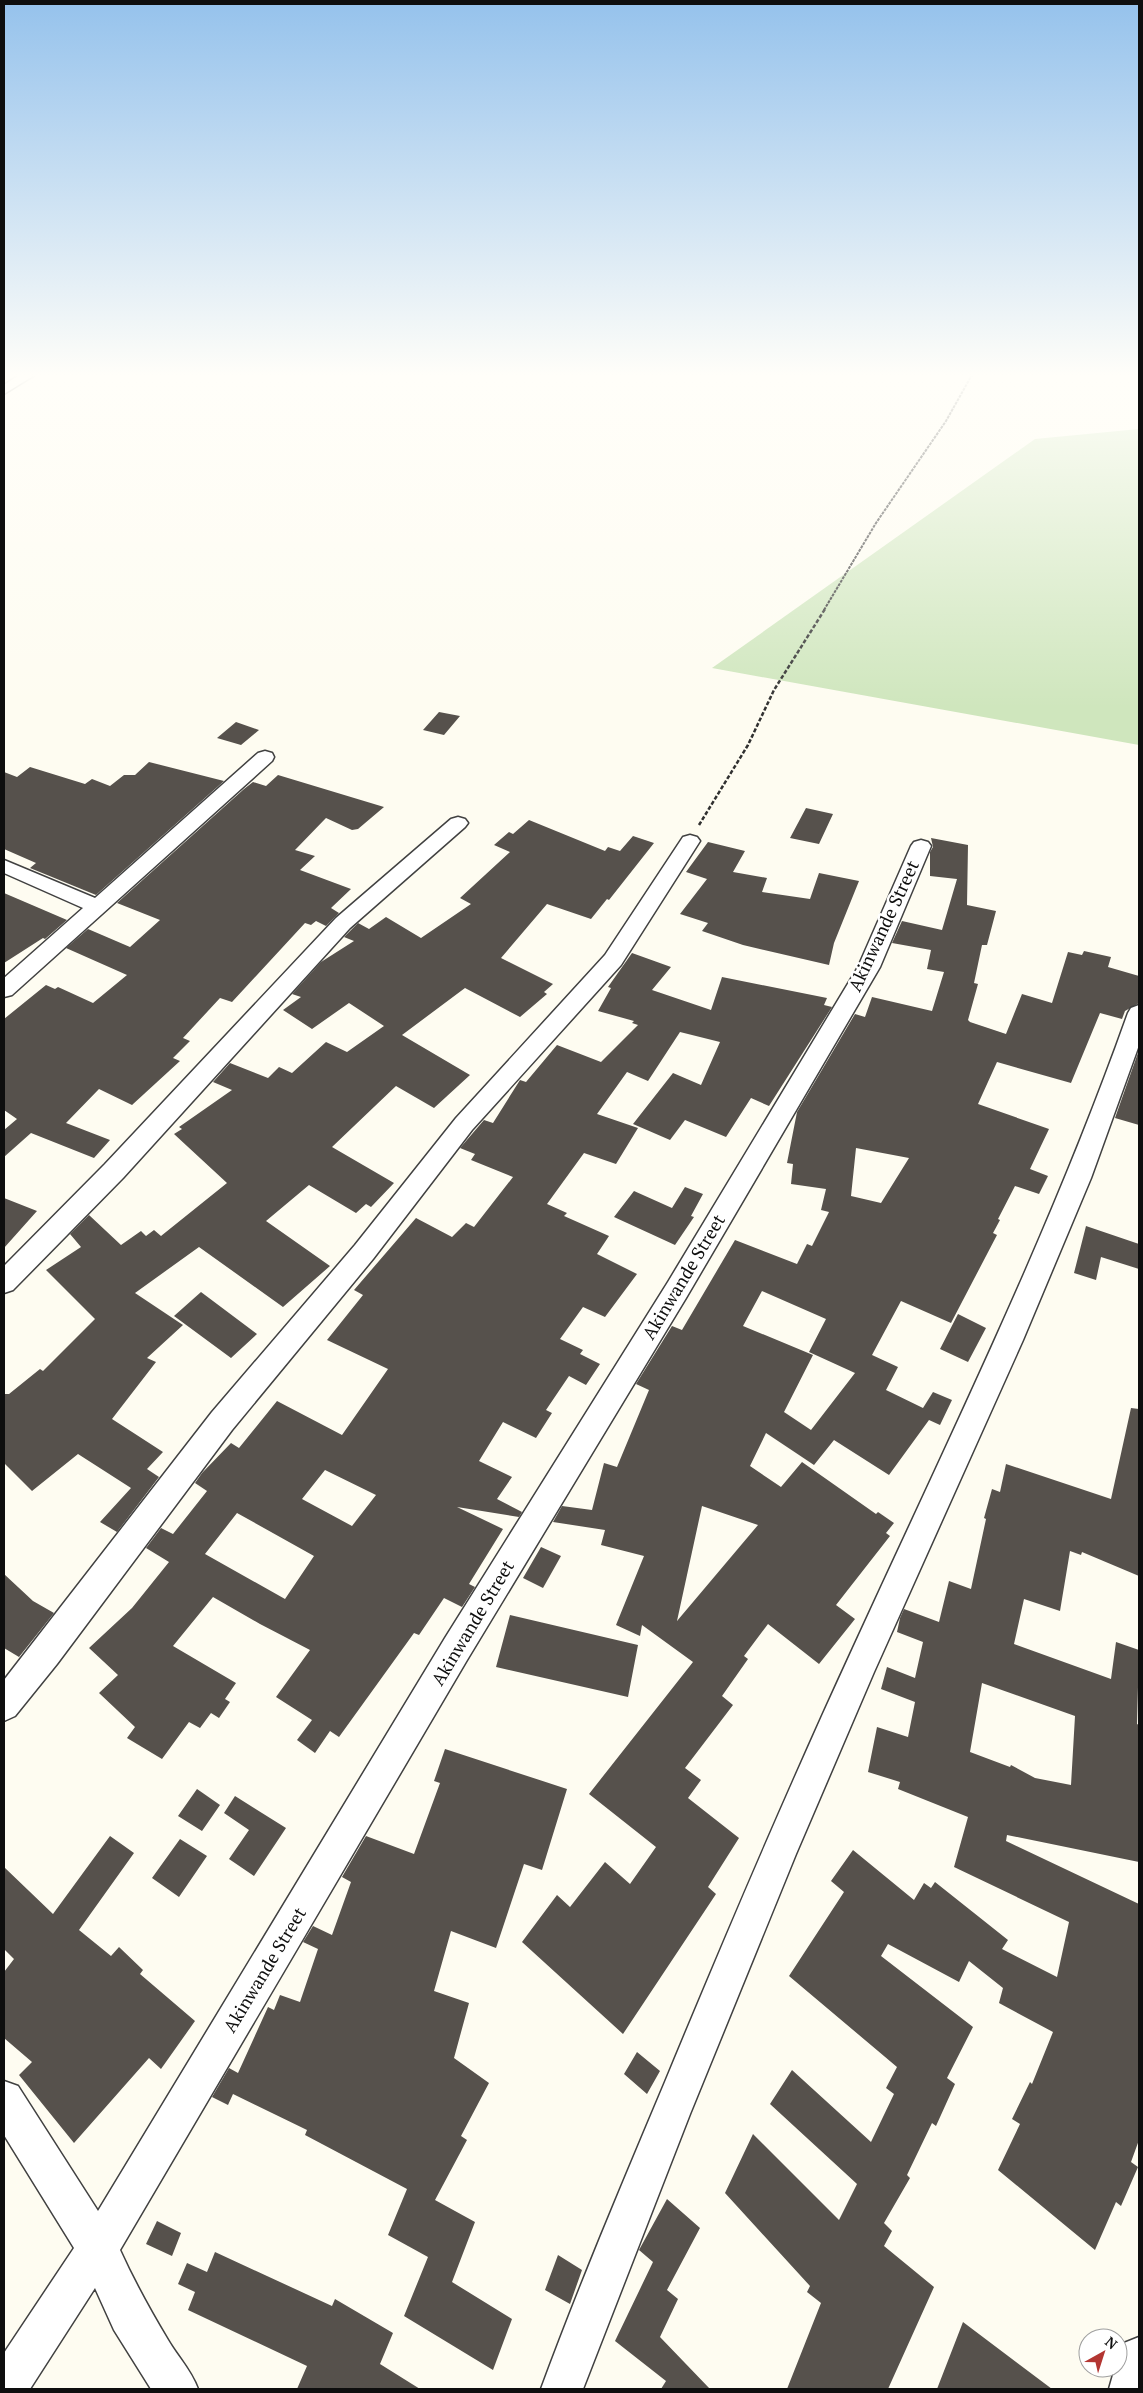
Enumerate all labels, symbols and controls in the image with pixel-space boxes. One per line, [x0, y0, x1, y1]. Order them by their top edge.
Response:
street label: Akinwande Street [842, 856, 924, 995]
street label: Akinwande Street [636, 1209, 730, 1344]
street label: Akinwande Street [425, 1555, 519, 1690]
street label: Akinwande Street [217, 1902, 311, 2037]
north arrow [1078, 2328, 1128, 2378]
text: N [1101, 2332, 1122, 2353]

